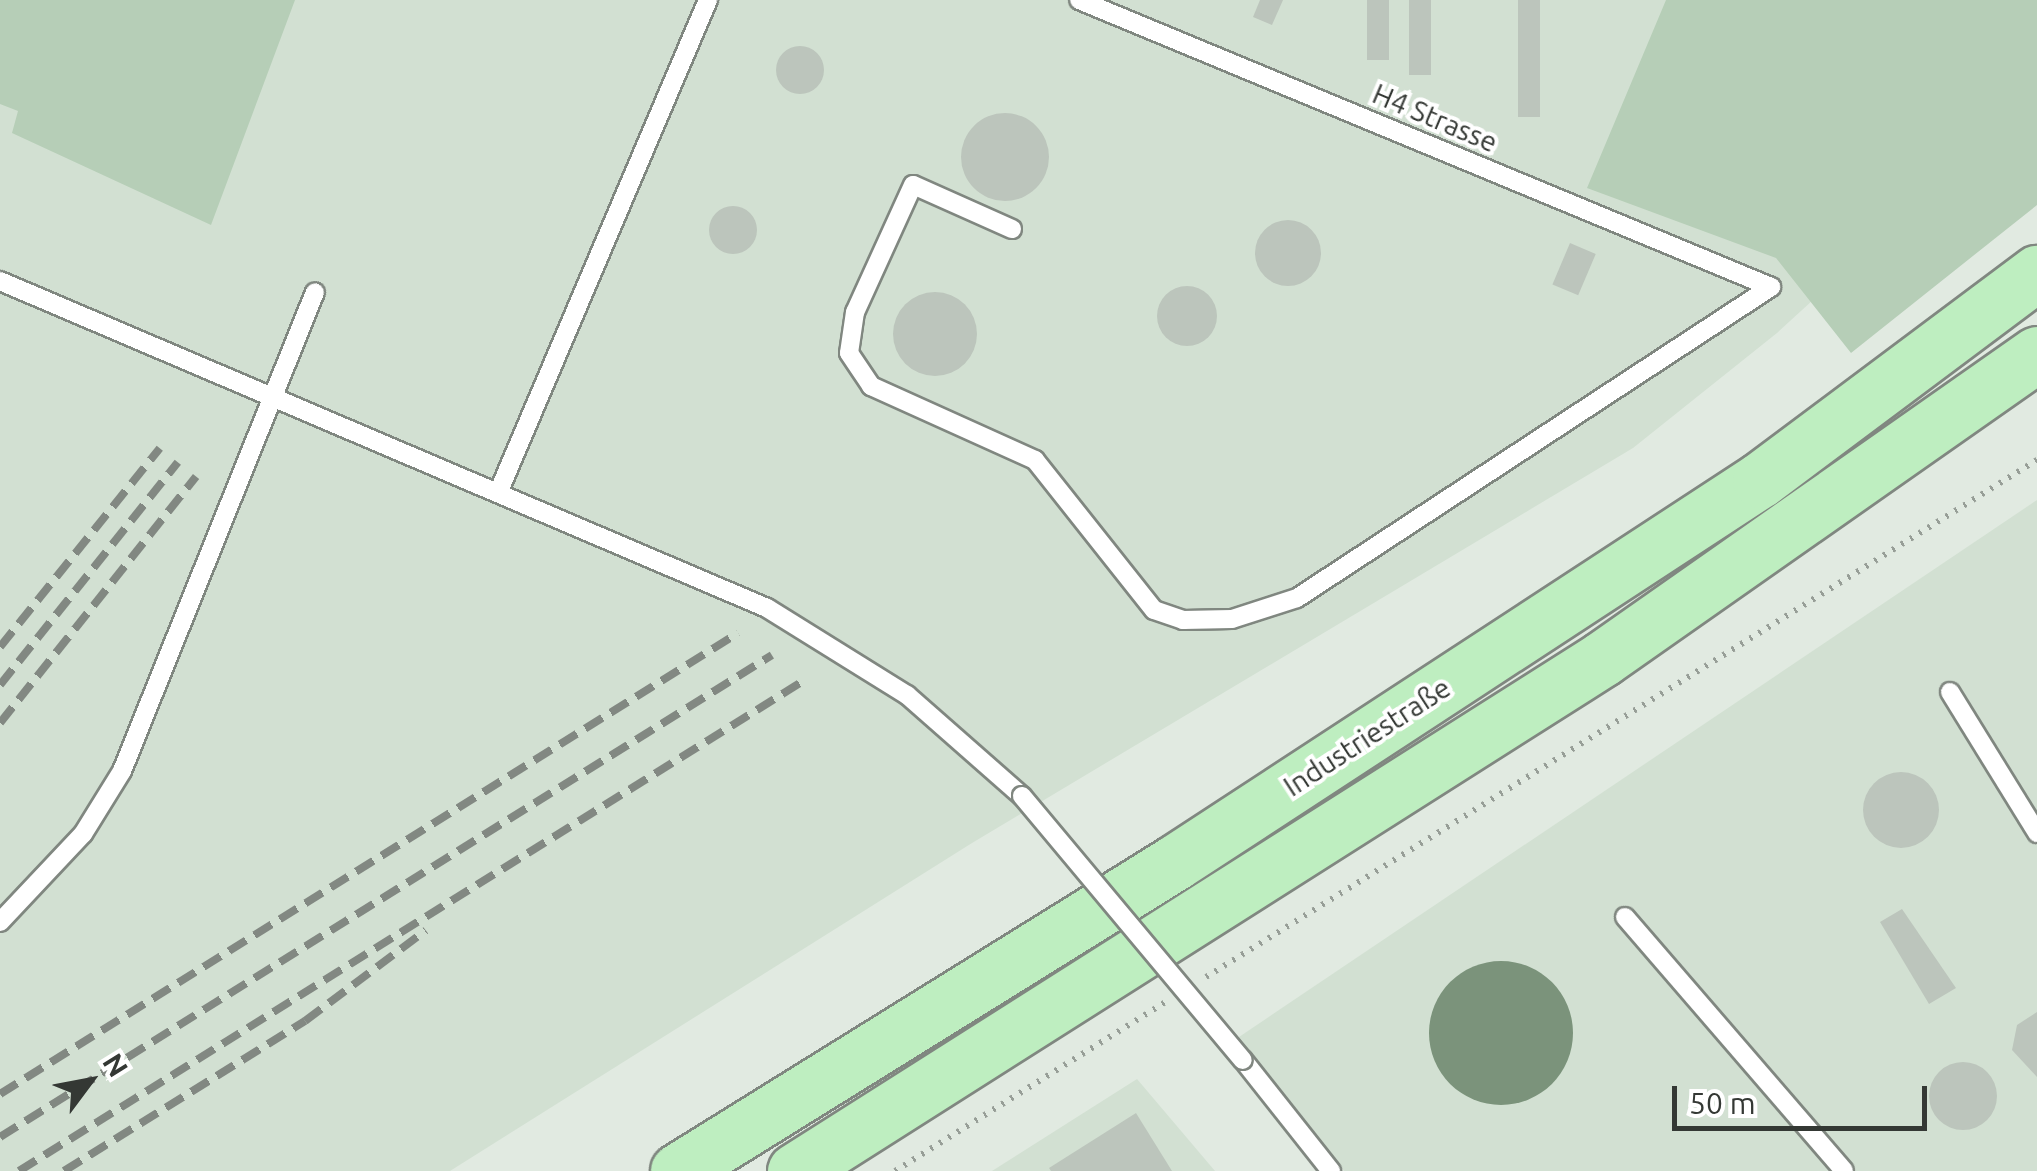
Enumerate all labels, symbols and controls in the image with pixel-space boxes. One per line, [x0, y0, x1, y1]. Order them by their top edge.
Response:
street label: H4 Strasse [1368, 77, 1502, 159]
street label: Industriestraße [1277, 671, 1457, 803]
north arrow [40, 1031, 140, 1131]
text: N [97, 1048, 135, 1082]
scale bar [1677, 1066, 1932, 1128]
text: 50 m [1689, 1086, 1756, 1120]

